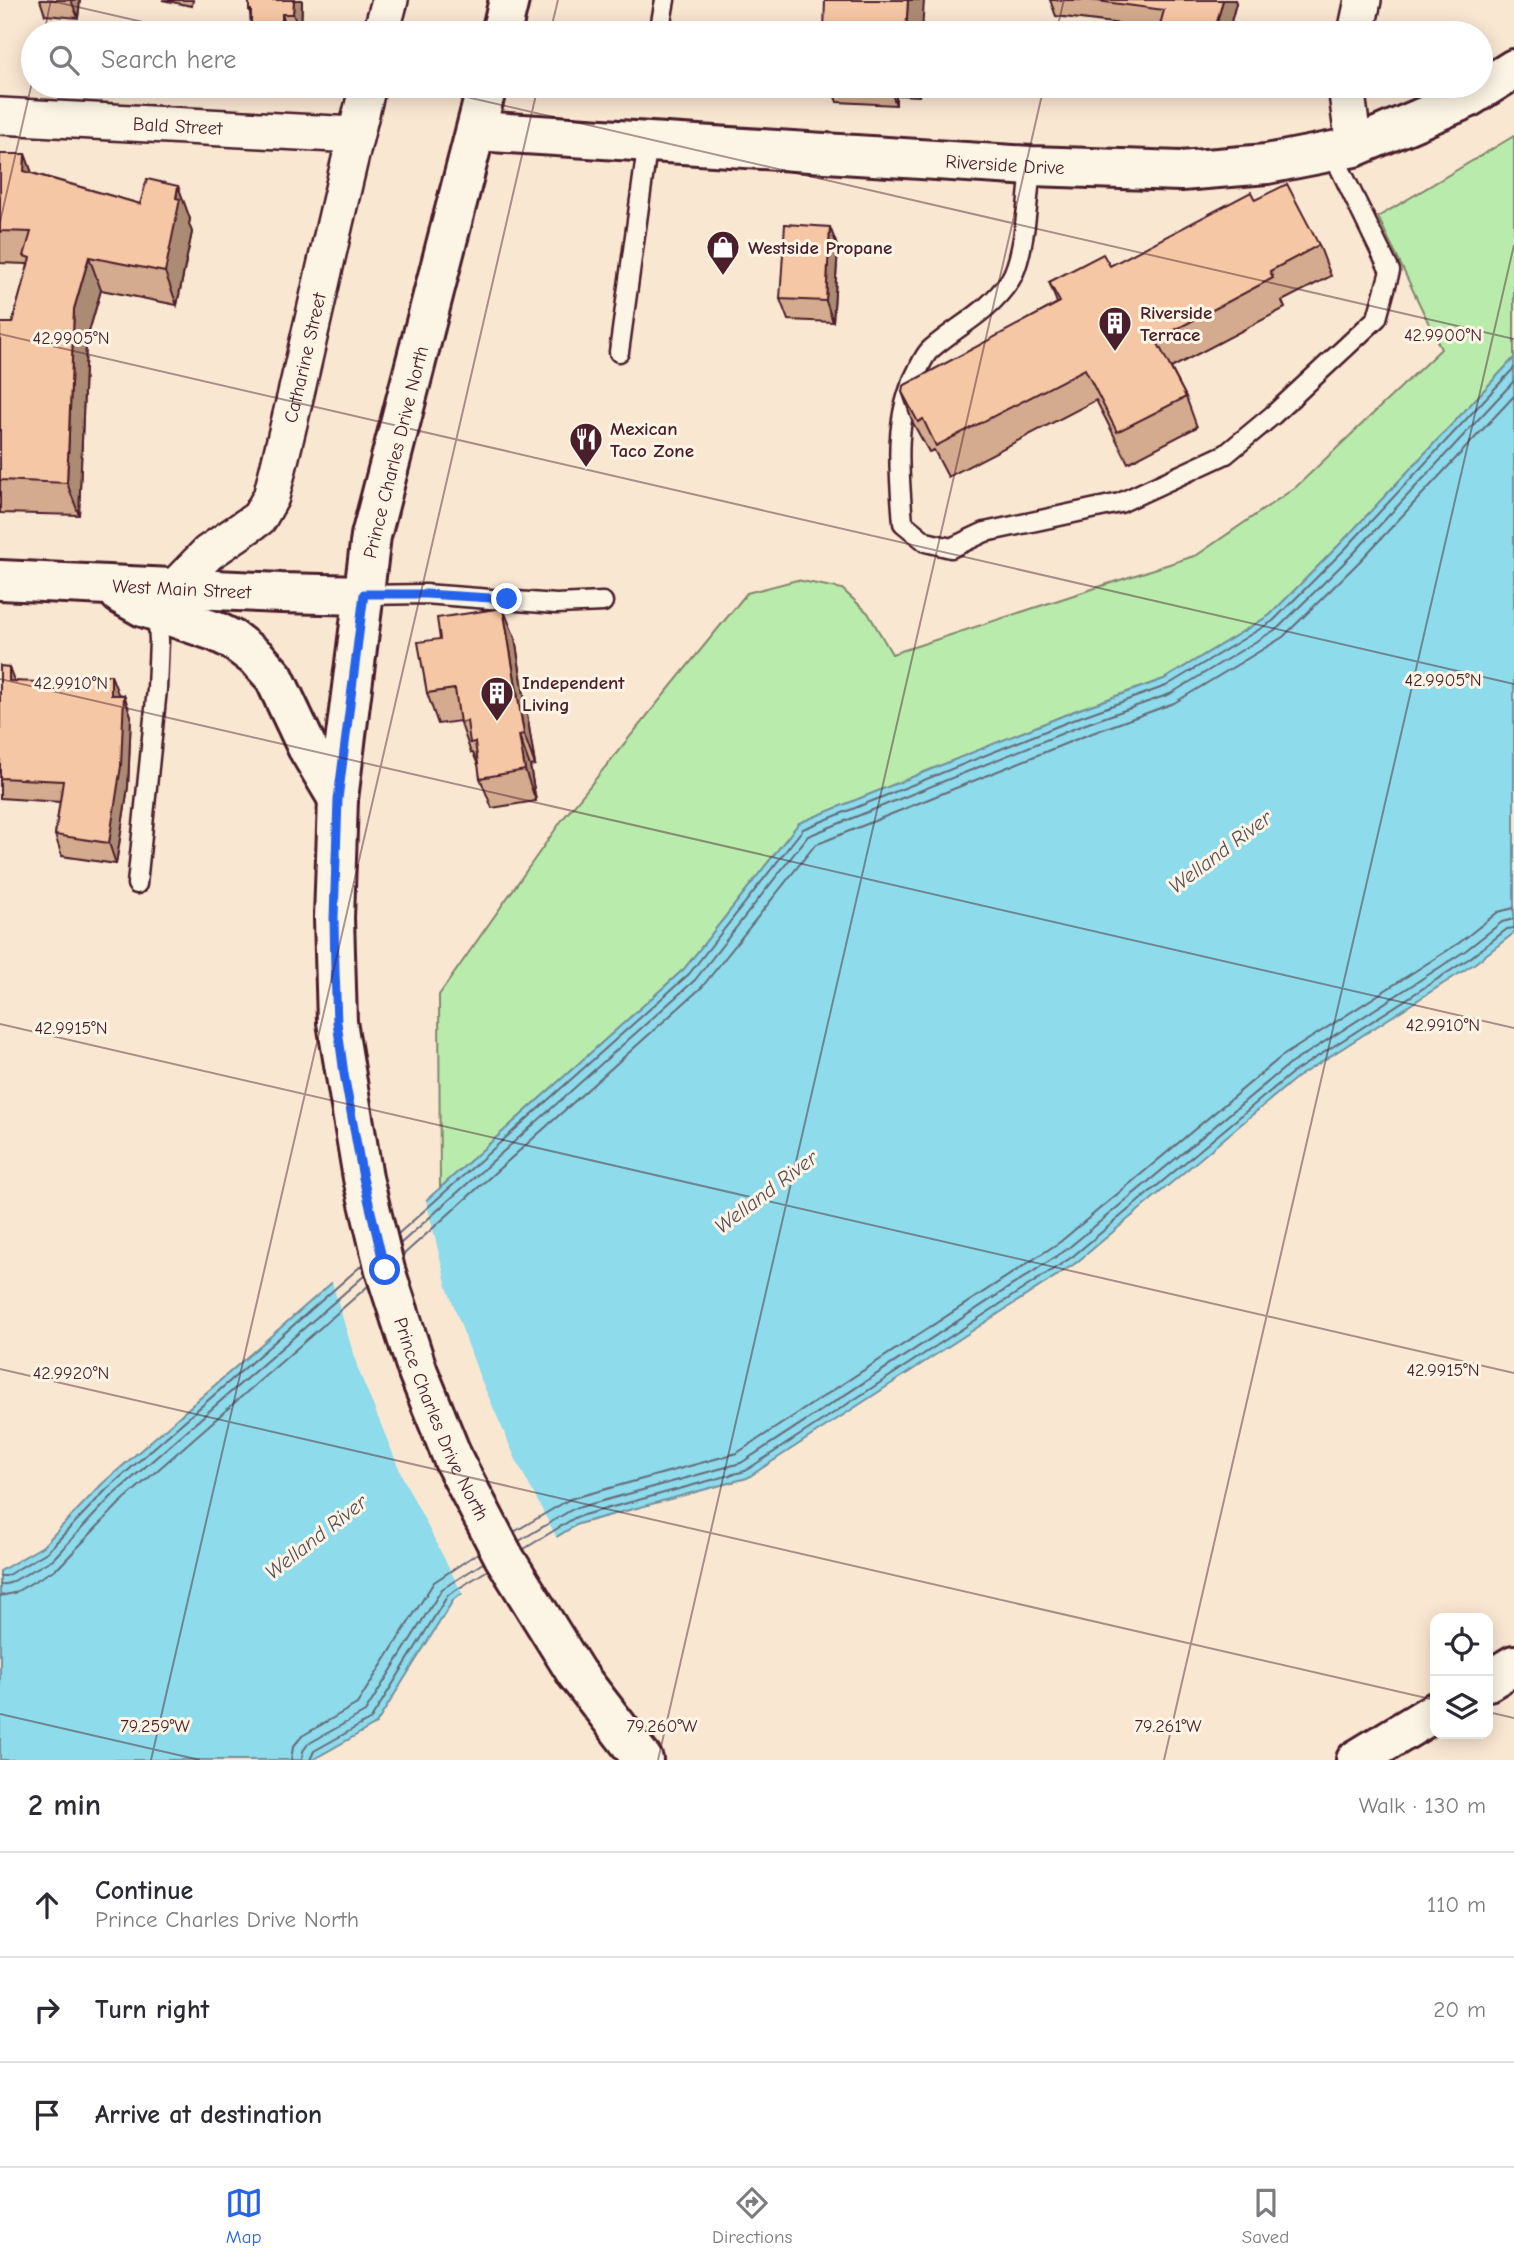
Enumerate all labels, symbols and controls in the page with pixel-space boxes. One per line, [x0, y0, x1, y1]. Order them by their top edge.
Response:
search box [21, 21, 1493, 98]
icon: search [45, 41, 83, 79]
text: Search here [101, 45, 236, 75]
street label: Bald Street [132, 113, 224, 140]
street label: Riverside Drive [945, 151, 1065, 179]
shop icon: Westside Propane [704, 228, 742, 277]
place label: Westside Propane [748, 237, 892, 259]
street label: Catharine Street [280, 290, 331, 425]
place label: Riverside Terrace [1140, 302, 1212, 346]
building icon: Riverside Terrace [1096, 304, 1134, 353]
text: 42.9900°N [1404, 325, 1482, 346]
text: 42.9905°N [32, 328, 110, 349]
street label: Prince Charles Drive North [359, 344, 433, 561]
place label: Mexican Taco Zone [610, 418, 694, 462]
restaurant icon: Mexican Taco Zone [567, 420, 605, 469]
street label: West Main Street [112, 575, 252, 604]
route end [491, 583, 522, 614]
text: 42.9905°N [1404, 670, 1482, 691]
place label: Independent Living [522, 672, 625, 716]
text: 42.9910°N [34, 673, 108, 694]
building icon: Independent Living [478, 674, 516, 723]
water label: Welland River [1164, 804, 1278, 899]
text: 42.9910°N [1406, 1015, 1480, 1036]
text: 42.9915°N [34, 1018, 108, 1039]
water label: Welland River [710, 1144, 824, 1239]
route start [369, 1254, 400, 1285]
street label: Prince Charles Drive North [389, 1315, 493, 1524]
text: 42.9915°N [1406, 1360, 1480, 1381]
text: 42.9920°N [33, 1363, 109, 1384]
water label: Welland River [260, 1489, 373, 1584]
map controls [1430, 1613, 1493, 1739]
button: locate [1430, 1613, 1493, 1676]
button: layers [1430, 1676, 1493, 1739]
text: 79.259°W [120, 1716, 190, 1737]
text: 79.260°W [627, 1716, 698, 1737]
text: 79.261°W [1134, 1716, 1202, 1737]
text: 2 min [28, 1788, 101, 1823]
text: Walk · 130 m [1359, 1792, 1486, 1819]
text: Continue [95, 1876, 193, 1906]
icon: ahead [28, 1886, 66, 1924]
text: 110 m [1427, 1891, 1486, 1918]
text: Prince Charles Drive North [95, 1906, 359, 1933]
icon: right [28, 1991, 66, 2029]
text: Turn right [95, 1995, 209, 2025]
text: 20 m [1433, 1996, 1486, 2023]
icon: arrive [28, 2096, 66, 2134]
text: Arrive at destination [95, 2100, 322, 2130]
tab: Map [225, 2184, 263, 2248]
tab: Directions [712, 2184, 792, 2248]
tab: Saved [1242, 2184, 1289, 2248]

